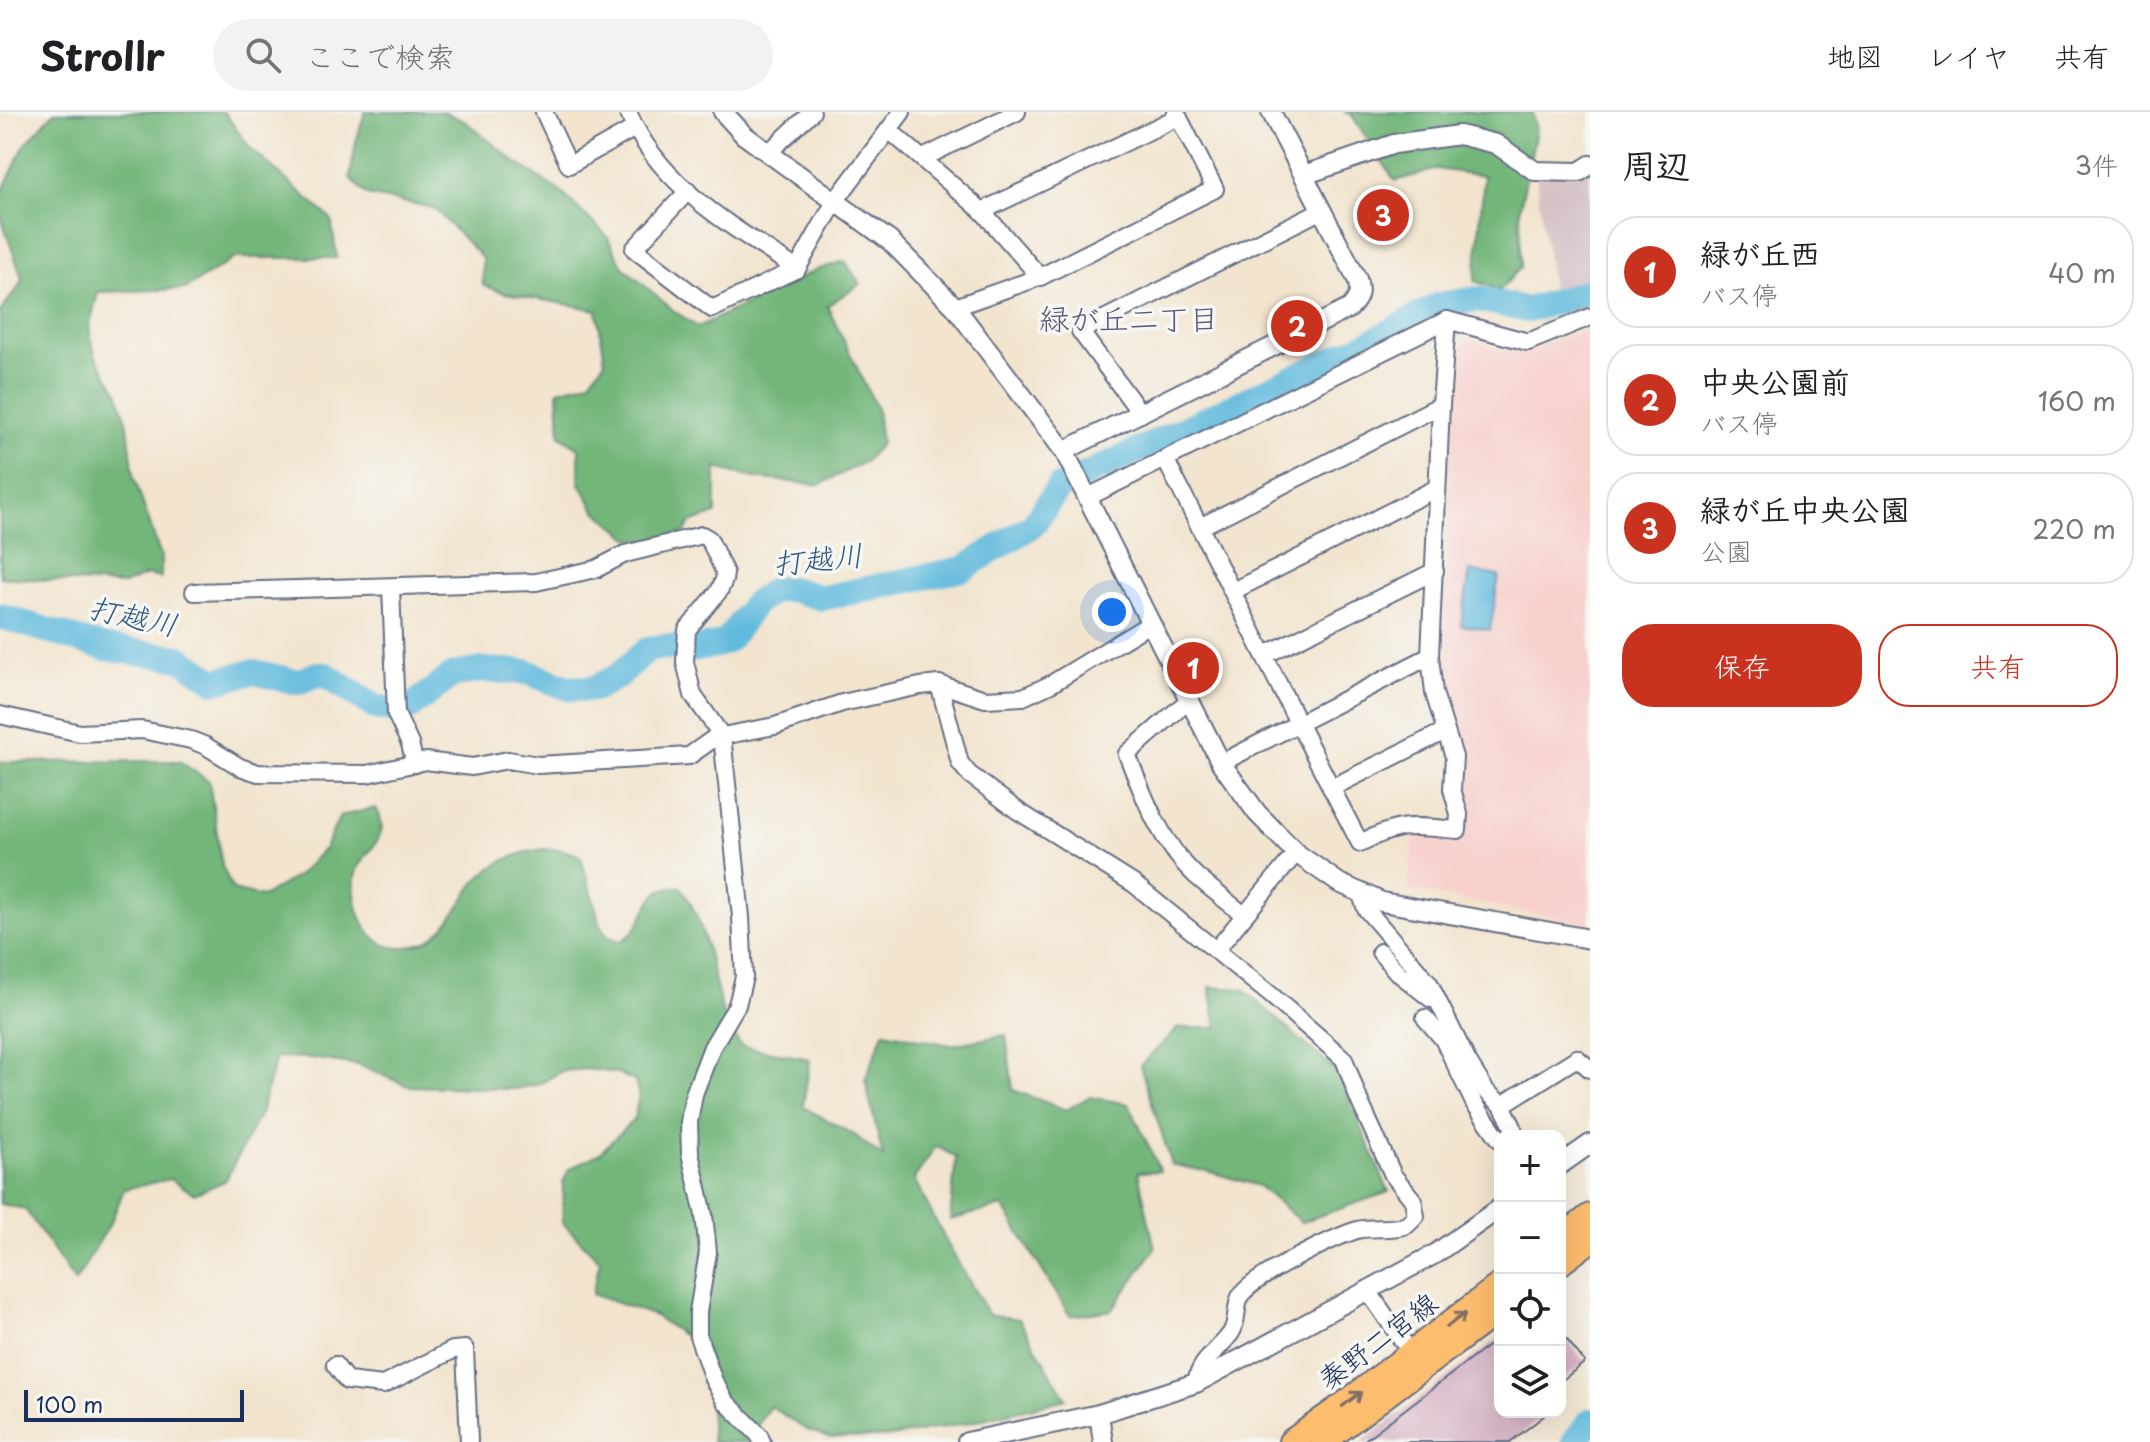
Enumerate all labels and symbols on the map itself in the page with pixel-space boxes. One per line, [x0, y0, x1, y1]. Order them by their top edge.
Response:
pin: 3 [1357, 185, 1409, 245]
district label: 緑が丘二丁目 [1039, 295, 1219, 340]
pin: 2 [1271, 296, 1323, 356]
water label: 打越川 [771, 530, 865, 585]
water label: 打越川 [85, 583, 182, 646]
your location [1092, 592, 1132, 632]
pin: 1 [1167, 638, 1219, 698]
street label: 秦野二宮線 [1308, 1280, 1446, 1399]
one-way arrow [1445, 1311, 1466, 1328]
scale bar [24, 1386, 244, 1422]
one-way arrow [1341, 1391, 1362, 1408]

